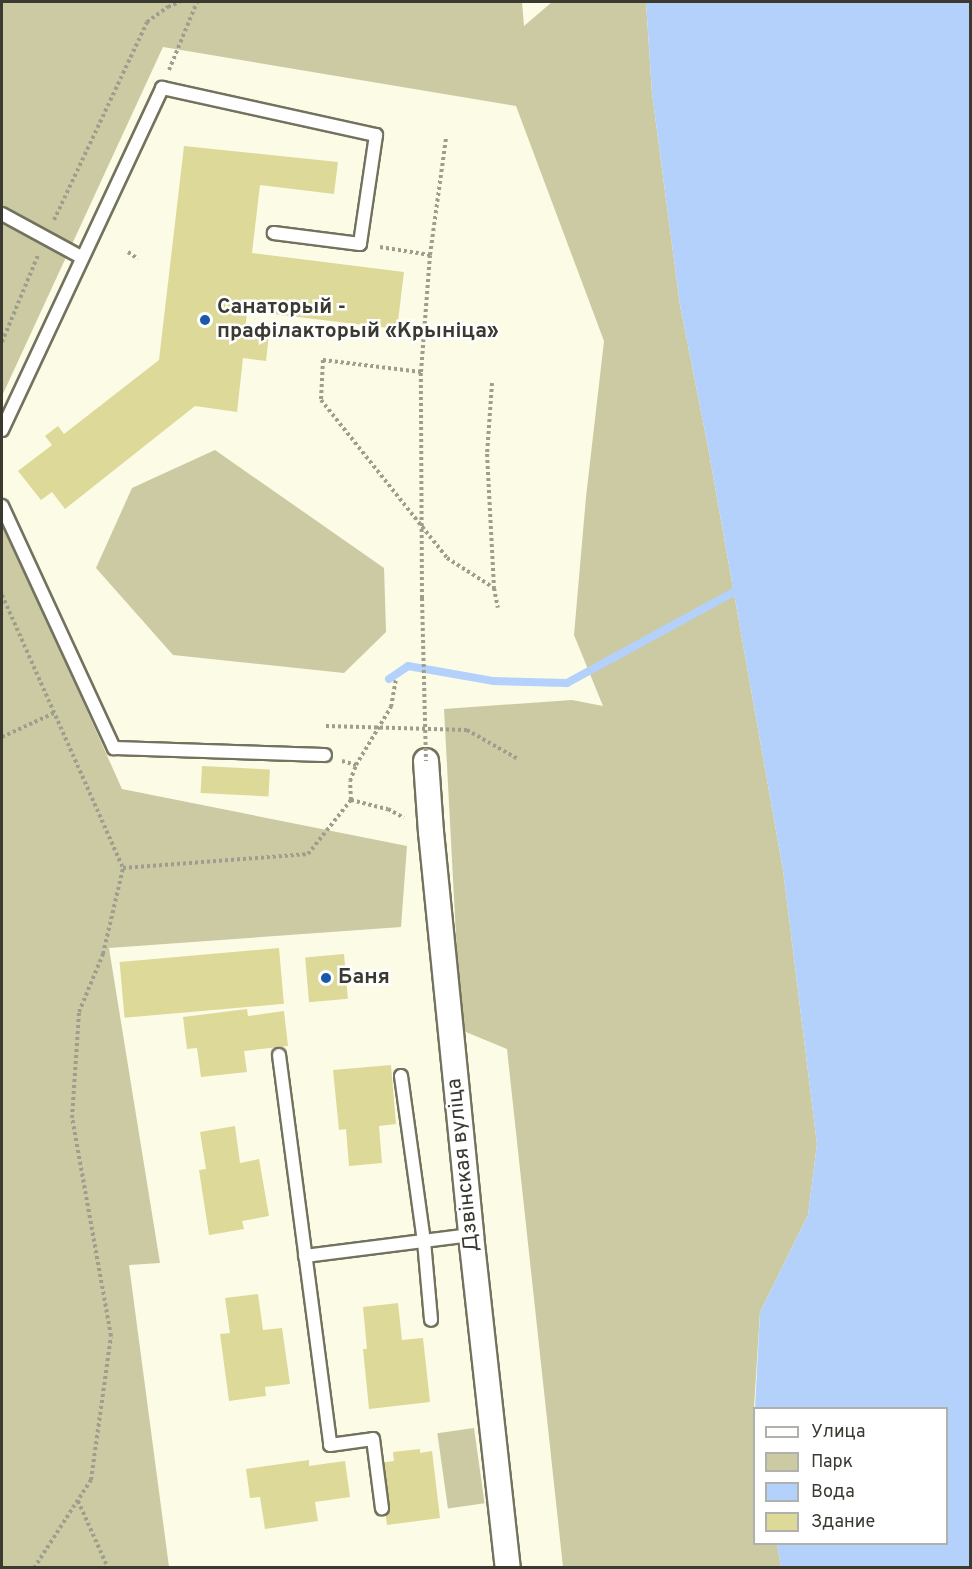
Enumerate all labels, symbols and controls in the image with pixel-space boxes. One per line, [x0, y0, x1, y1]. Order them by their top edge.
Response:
place label: Санаторый - прафілакторый «Крыніца» [217, 295, 499, 345]
marker: Санаторый - прафілакторый «Крыніца» [198, 313, 212, 327]
place label: Баня [338, 965, 390, 991]
marker: Баня [319, 971, 333, 985]
street label: Дзвінская вуліца [442, 1077, 486, 1253]
legend [753, 1407, 948, 1545]
text: Улица [811, 1421, 865, 1444]
text: Парк [811, 1451, 853, 1474]
text: Вода [811, 1481, 855, 1504]
text: Здание [811, 1511, 875, 1534]

